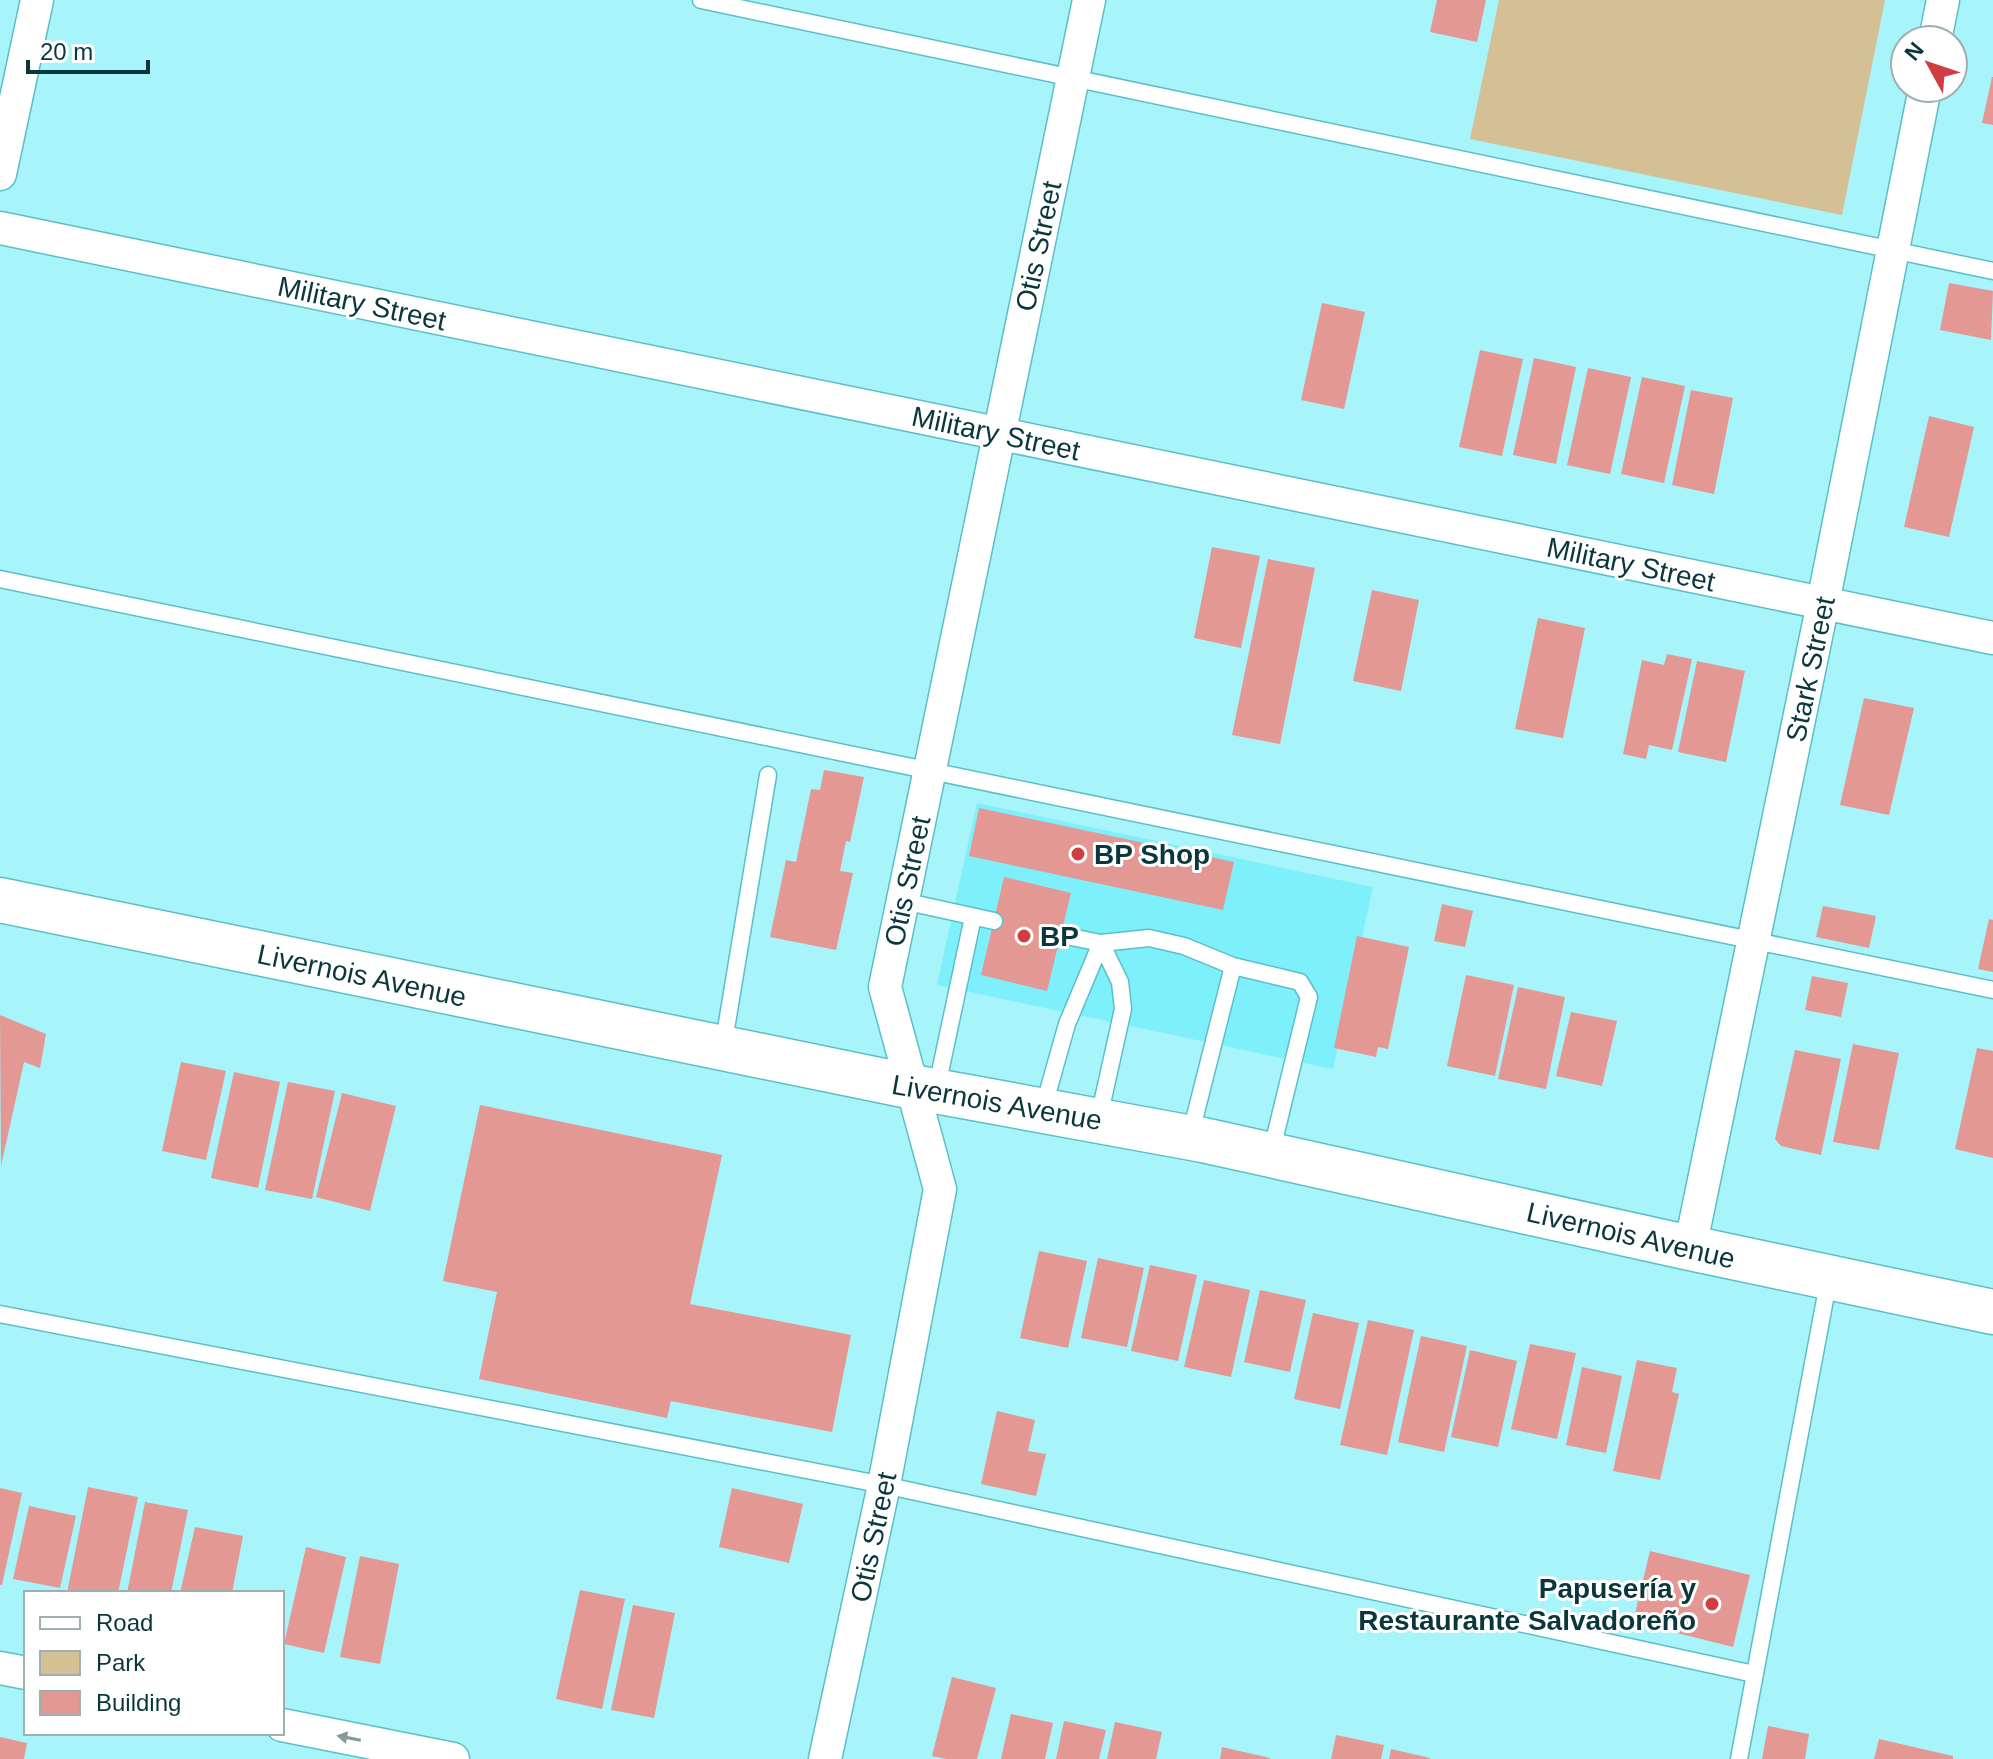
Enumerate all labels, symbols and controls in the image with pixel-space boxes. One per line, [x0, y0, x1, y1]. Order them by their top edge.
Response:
scale bar [28, 24, 148, 74]
north arrow [1889, 24, 1969, 104]
text: N [1899, 37, 1929, 66]
text: 20 m [40, 38, 93, 65]
street label: Otis Street [1010, 178, 1067, 314]
street label: Military Street [275, 271, 449, 336]
street label: Military Street [909, 401, 1083, 466]
street label: Military Street [1544, 532, 1718, 597]
street label: Stark Street [1780, 593, 1841, 745]
street label: Otis Street [879, 813, 936, 949]
place label: BP Shop [1094, 839, 1210, 870]
marker: BP Shop [1069, 845, 1087, 863]
place label: BP [1040, 921, 1079, 952]
marker: BP [1015, 927, 1033, 945]
street label: Livernois Avenue [255, 938, 469, 1013]
street label: Livernois Avenue [889, 1069, 1104, 1136]
street label: Livernois Avenue [1524, 1196, 1738, 1275]
street label: Otis Street [845, 1469, 902, 1605]
place label: Papusería y Restaurante Salvadoreño [1358, 1573, 1696, 1636]
legend [24, 1591, 284, 1735]
marker: Papusería y Restaurante Salvadoreño [1703, 1595, 1721, 1613]
text: Road [96, 1609, 153, 1636]
text: Park [96, 1649, 146, 1676]
text: Building [96, 1689, 181, 1716]
one-way arrow [336, 1731, 361, 1744]

